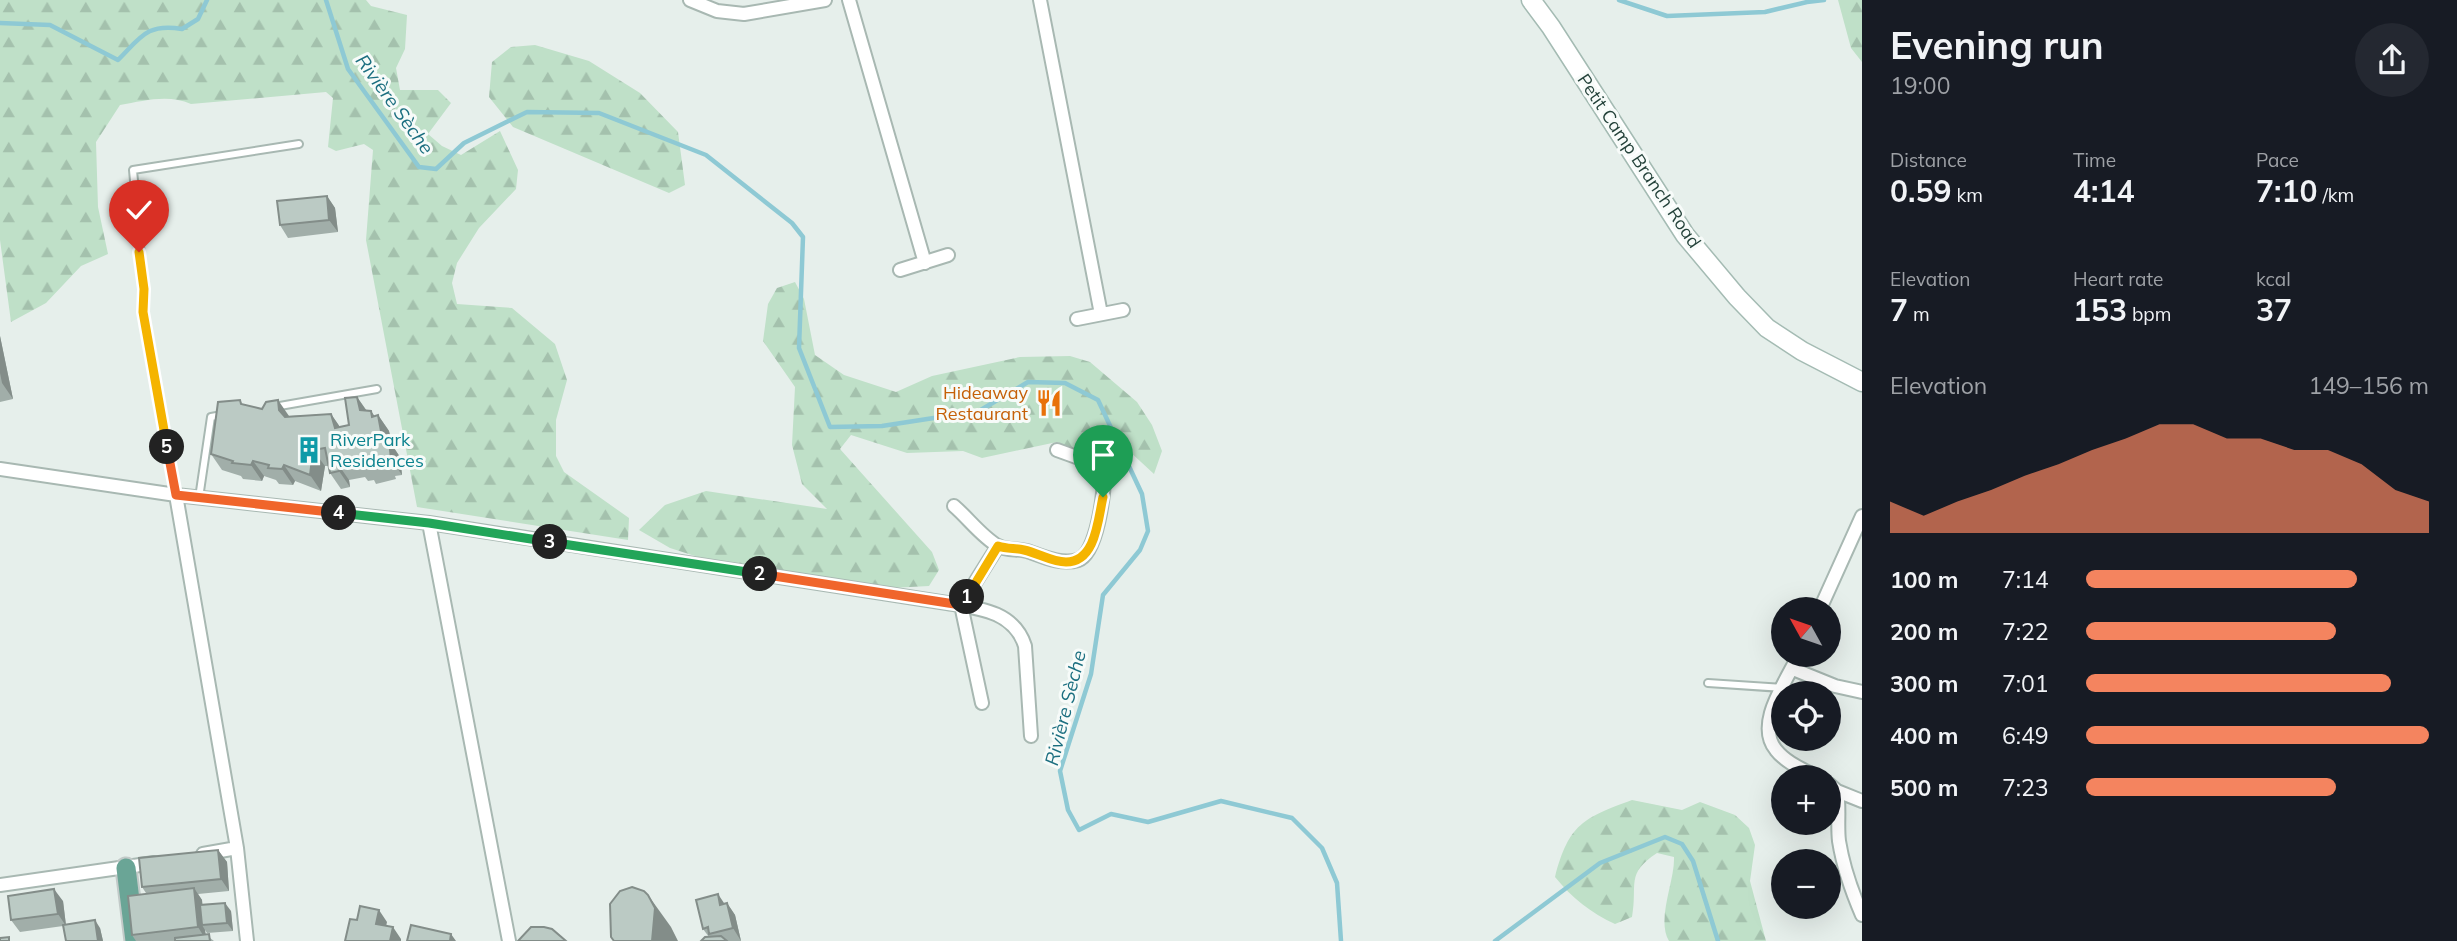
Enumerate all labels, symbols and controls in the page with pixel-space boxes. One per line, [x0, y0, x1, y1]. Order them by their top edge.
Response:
text: Evening run [1890, 21, 2104, 69]
button: share [2355, 23, 2429, 97]
water label: Rivière Sèche [351, 49, 439, 159]
street label: Petit Camp Branch Road [1573, 69, 1706, 252]
text: 19:00 [1890, 71, 1950, 100]
text: Distance [1890, 148, 1967, 172]
text: Time [2073, 148, 2116, 172]
text: Pace [2256, 148, 2299, 172]
text: 0.59 [1890, 172, 1951, 210]
text: 4:14 [2073, 172, 2134, 210]
text: 7:10 [2256, 172, 2317, 210]
pin [109, 180, 169, 252]
text: km [1951, 183, 1983, 207]
text: /km [2317, 183, 2354, 207]
icon: check [120, 191, 158, 229]
text: Elevation [1890, 267, 1970, 291]
text: Heart rate [2073, 267, 2163, 291]
text: kcal [2256, 267, 2291, 291]
text: 7 [1890, 291, 1908, 329]
text: 153 [2073, 291, 2127, 329]
text: 37 [2256, 291, 2292, 329]
text: m [1908, 302, 1930, 326]
text: bpm [2127, 302, 2171, 326]
text: Elevation [1890, 371, 1987, 400]
text: 149–156 m [2308, 371, 2429, 400]
place label: Hideaway Restaurant [936, 381, 1028, 425]
restaurant icon: Hideaway Restaurant [1034, 388, 1064, 418]
pin [1073, 425, 1133, 497]
place label: RiverPark Residences [330, 428, 424, 472]
pin: 5 [150, 430, 184, 464]
text: 5 [161, 434, 172, 458]
building icon: RiverPark Residences [294, 435, 324, 465]
icon: arrive [1084, 436, 1122, 474]
pin: 4 [322, 496, 356, 530]
text: 4 [333, 500, 344, 524]
pin: 3 [532, 524, 568, 560]
text: 3 [544, 529, 555, 553]
pin: 2 [742, 556, 778, 592]
text: 2 [754, 561, 765, 585]
text: 100 m [1890, 565, 1958, 594]
text: 7:14 [2002, 565, 2049, 594]
pin: 1 [950, 580, 984, 614]
text: 1 [961, 584, 972, 608]
north arrow [1771, 597, 1841, 667]
map controls [1771, 597, 1841, 919]
text: 200 m [1890, 617, 1958, 646]
text: 7:22 [2002, 617, 2049, 646]
water label: Rivière Sèche [1039, 648, 1091, 768]
text: 300 m [1890, 669, 1958, 698]
text: 7:01 [2002, 669, 2049, 698]
button: locate [1771, 681, 1841, 751]
text: 400 m [1890, 721, 1958, 750]
text: 6:49 [2002, 721, 2049, 750]
button: + [1771, 765, 1841, 835]
text: 500 m [1890, 773, 1958, 802]
text: 7:23 [2002, 773, 2049, 802]
button: − [1771, 849, 1841, 919]

